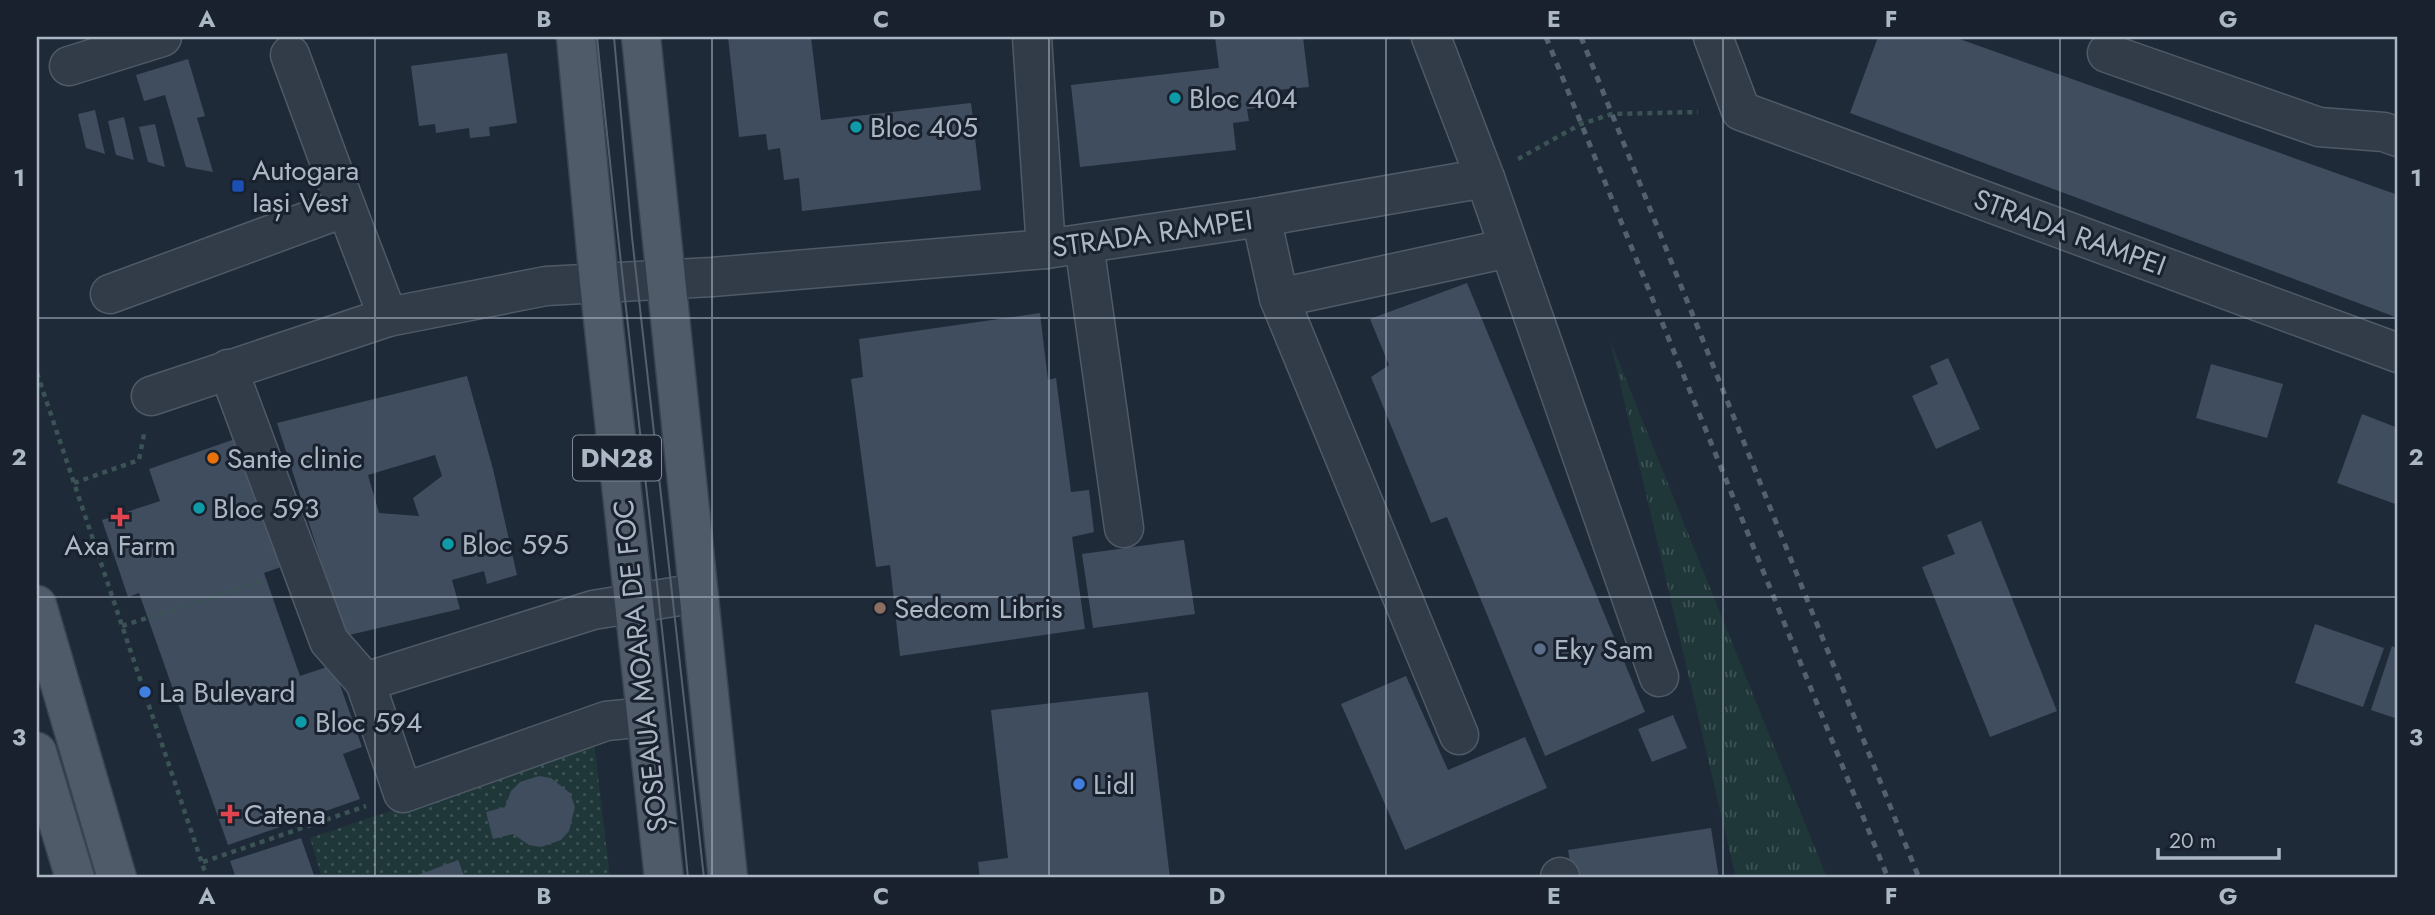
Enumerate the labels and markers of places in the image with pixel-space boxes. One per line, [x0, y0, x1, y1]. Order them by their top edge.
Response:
place label: Bloc 404 [1189, 78, 1298, 119]
marker: Bloc 404 [1167, 90, 1183, 106]
place label: Bloc 405 [870, 107, 978, 148]
marker: Bloc 405 [848, 119, 864, 135]
place label: Autogara Iași Vest [252, 150, 359, 223]
marker: Autogara Iași Vest [230, 178, 246, 194]
place label: Sante clinic [227, 438, 363, 479]
marker: Sante clinic [205, 450, 221, 466]
place label: Bloc 593 [213, 488, 319, 529]
marker: Bloc 593 [191, 500, 207, 516]
marker: Axa Farm [112, 509, 128, 525]
place label: Bloc 595 [462, 524, 569, 565]
place label: Axa Farm [64, 525, 176, 566]
marker: Bloc 595 [440, 536, 456, 552]
place label: Sedcom Libris [894, 588, 1063, 629]
marker: Sedcom Libris [872, 600, 888, 616]
place label: Eky Sam [1554, 629, 1654, 670]
marker: Eky Sam [1532, 641, 1548, 657]
place label: La Bulevard [159, 672, 296, 713]
marker: La Bulevard [137, 684, 153, 700]
place label: Bloc 594 [315, 702, 422, 743]
marker: Bloc 594 [293, 714, 309, 730]
place label: Lidl [1093, 764, 1135, 805]
marker: Lidl [1071, 776, 1087, 792]
place label: Catena [244, 794, 326, 835]
marker: Catena [222, 806, 238, 822]

